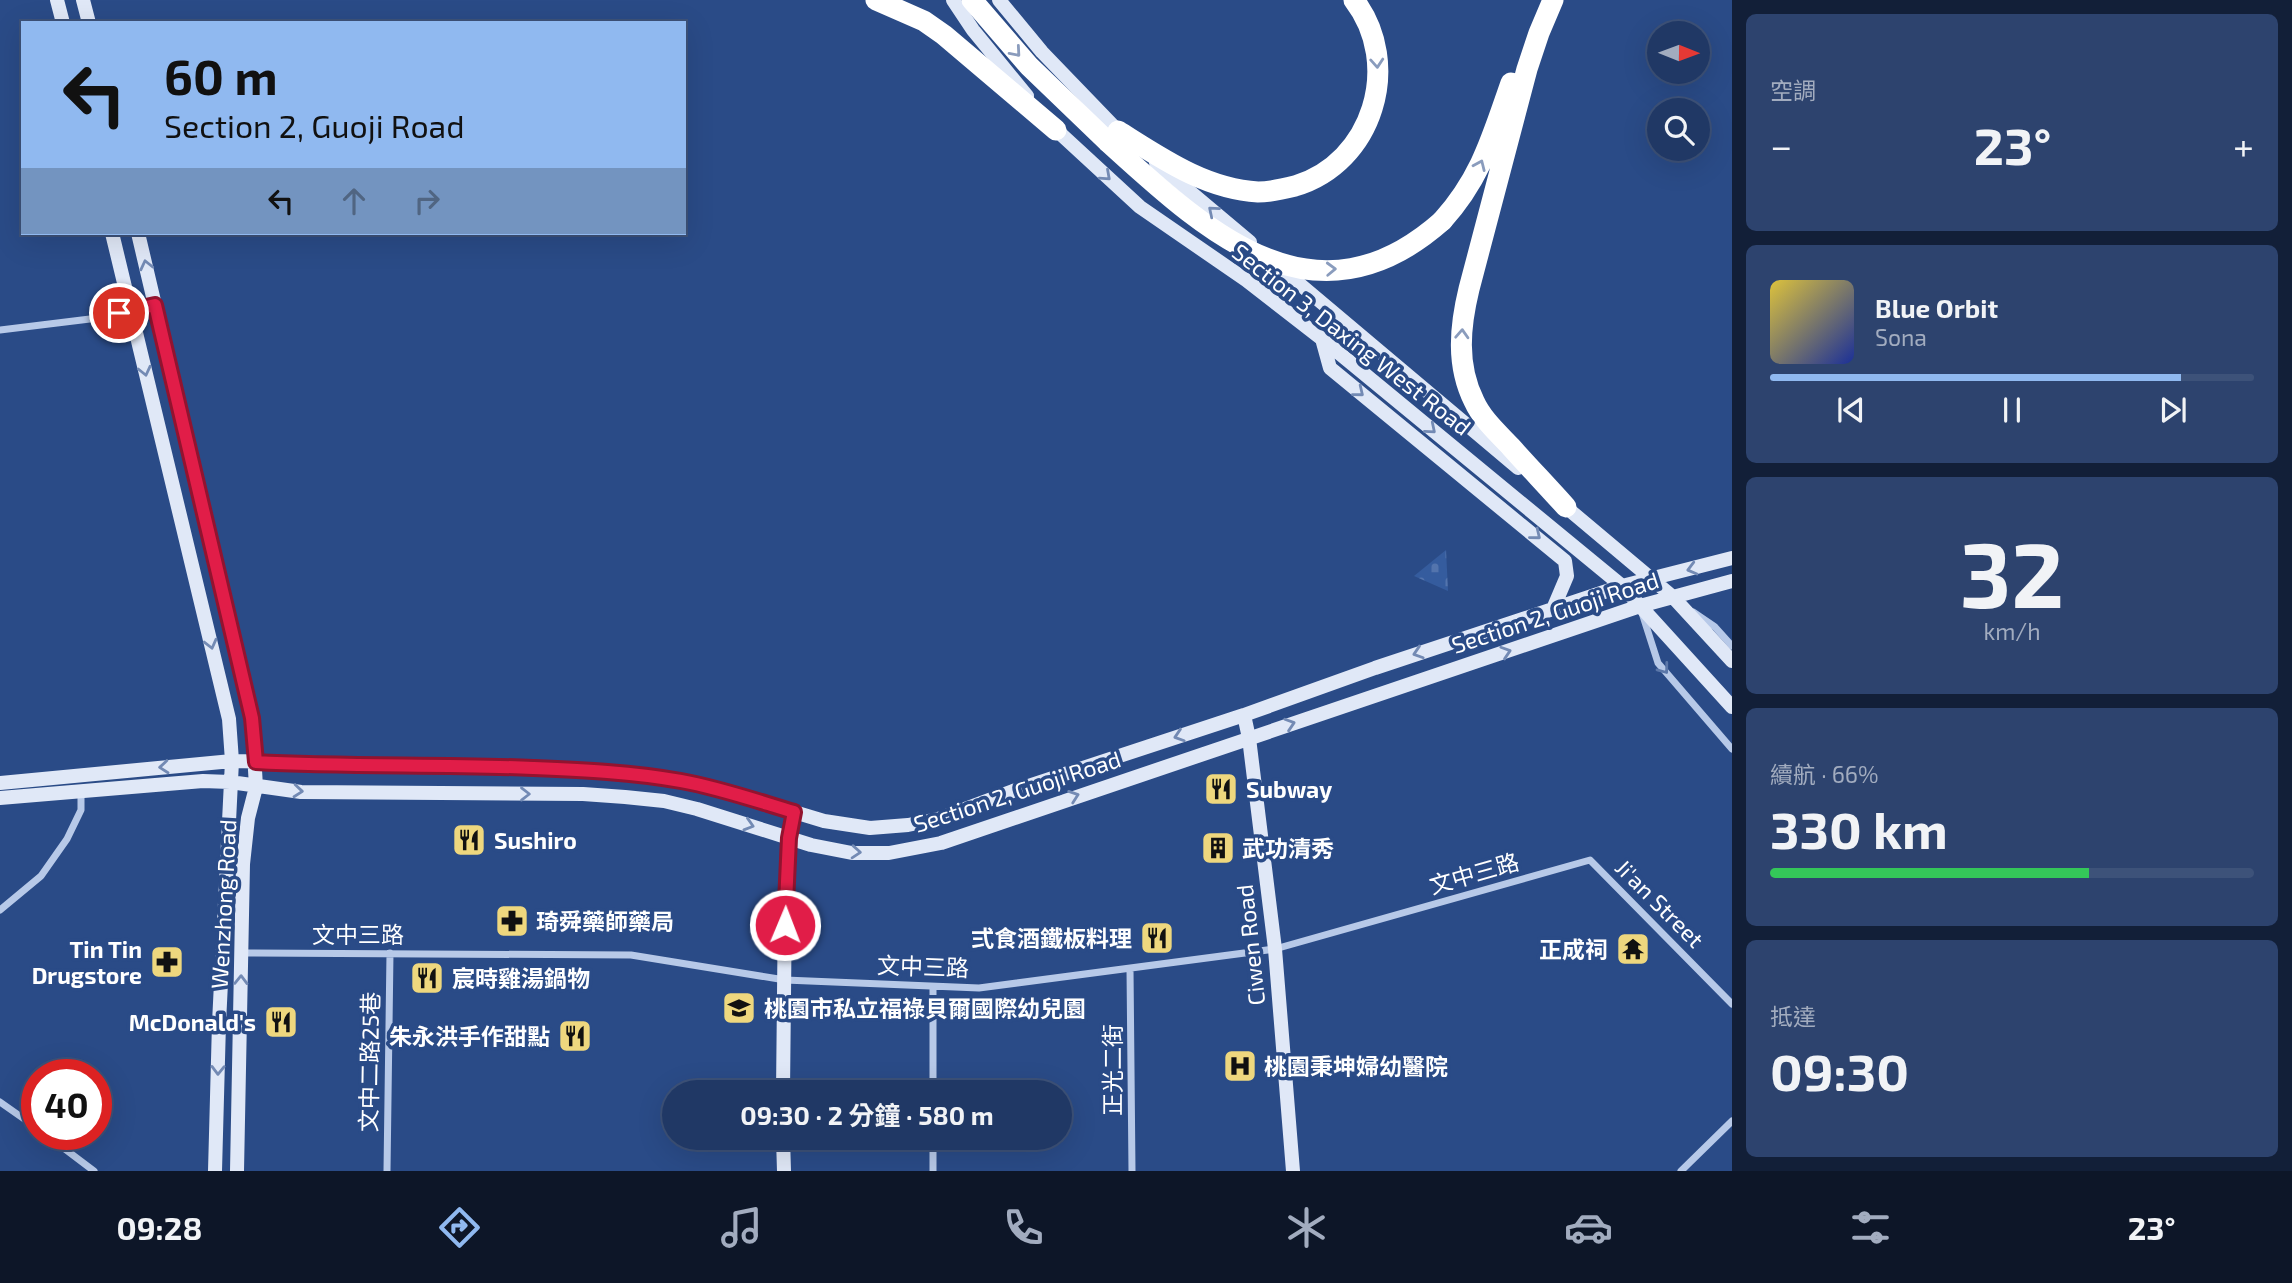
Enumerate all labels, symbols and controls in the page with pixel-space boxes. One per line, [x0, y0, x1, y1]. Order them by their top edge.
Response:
north arrow [1647, 21, 1710, 84]
map controls [1647, 21, 1710, 161]
one-way arrow [1008, 44, 1020, 57]
text: 60 m [164, 46, 278, 105]
icon: left [49, 49, 140, 140]
one-way arrow [1369, 58, 1384, 69]
text: 空調 [1770, 76, 1816, 104]
button: search [1647, 98, 1710, 161]
text: Section 2, Guoji Road [164, 106, 465, 144]
text: 23° [1974, 113, 2051, 175]
text: − [1770, 122, 1792, 168]
text: + [2233, 122, 2254, 168]
one-way arrow [1472, 160, 1486, 172]
one-way arrow [1098, 168, 1111, 180]
icon: left [262, 182, 300, 220]
icon: ahead [335, 182, 373, 220]
icon: right [408, 182, 446, 220]
one-way arrow [1209, 207, 1221, 220]
street label: Section 3, Daxing West Road [1227, 237, 1477, 441]
one-way arrow [139, 259, 154, 271]
one-way arrow [1326, 261, 1337, 276]
pin [89, 283, 149, 343]
text: Blue Orbit [1875, 292, 1998, 323]
icon: arrive [100, 294, 138, 332]
text: Sona [1875, 323, 1927, 351]
one-way arrow [1454, 328, 1469, 339]
one-way arrow [137, 365, 151, 377]
one-way arrow [1351, 384, 1364, 396]
icon: previous [1832, 391, 1870, 429]
icon: pause [1993, 391, 2031, 429]
icon: next [2154, 391, 2192, 429]
one-way arrow [1423, 421, 1436, 433]
text: 32 [1960, 517, 2064, 626]
one-way arrow [1528, 527, 1540, 540]
one-way arrow [1686, 560, 1698, 575]
street label: Section 2, Guoji Road [1448, 565, 1662, 659]
text: km/h [1983, 617, 2041, 645]
one-way arrow [203, 638, 217, 650]
one-way arrow [1412, 645, 1424, 660]
one-way arrow [1499, 646, 1511, 660]
one-way arrow [1655, 661, 1668, 674]
one-way arrow [1283, 718, 1296, 732]
one-way arrow [1173, 728, 1186, 742]
street label: Section 2, Guoji Road [910, 744, 1124, 838]
one-way arrow [158, 759, 169, 774]
text: 續航 · 66% [1770, 760, 1879, 788]
restaurant icon: Subway [1202, 770, 1240, 808]
place label: Subway [1246, 775, 1332, 803]
one-way arrow [292, 783, 303, 798]
one-way arrow [520, 786, 531, 802]
one-way arrow [1068, 790, 1080, 805]
text: 330 km [1770, 797, 1948, 859]
one-way arrow [743, 816, 755, 831]
street label: Wenzhong Road [205, 819, 241, 989]
restaurant icon: Sushiro [450, 821, 488, 859]
place label: Sushiro [494, 826, 577, 854]
building icon: 武功清秀 [1199, 829, 1237, 867]
place label: 武功清秀 [1242, 834, 1334, 862]
one-way arrow [851, 845, 862, 860]
street label: 文中三路 [1426, 847, 1522, 899]
street label: Ji'an Street [1610, 853, 1710, 953]
street label: Ciwen Road [1230, 883, 1270, 1007]
position arrow [748, 888, 822, 962]
pharmacy icon: 琦舜藥師藥局 [493, 902, 531, 940]
place label: 琦舜藥師藥局 [536, 907, 674, 935]
restaurant icon: 弍食酒鐵板料理 [1138, 919, 1176, 957]
street label: 文中三路 [312, 920, 404, 948]
place label: 弍食酒鐵板料理 [971, 924, 1132, 952]
temple icon: 正成祠 [1614, 930, 1652, 968]
place label: Tin Tin Drugstore [32, 935, 142, 989]
place label: 正成祠 [1539, 935, 1608, 963]
pharmacy icon: Tin Tin Drugstore [148, 943, 186, 981]
street label: 文中三路 [877, 950, 969, 982]
restaurant icon: 宸時雞湯鍋物 [408, 959, 446, 997]
place label: 宸時雞湯鍋物 [452, 964, 590, 992]
one-way arrow [234, 975, 249, 986]
school or university icon: 桃園市私立福祿貝爾國際幼兒園 [720, 989, 758, 1027]
street label: 文中二路25巷 [354, 992, 384, 1132]
place label: 桃園市私立福祿貝爾國際幼兒園 [764, 994, 1086, 1022]
text: 抵達 [1770, 1002, 1816, 1030]
restaurant icon: McDonald's [262, 1003, 300, 1041]
place label: McDonald's [129, 1008, 256, 1036]
restaurant icon: 朱永洪手作甜點 [556, 1017, 594, 1055]
place label: 朱永洪手作甜點 [389, 1022, 550, 1050]
street label: 正光二街 [1098, 1024, 1126, 1116]
text: 09:30 [1770, 1039, 1909, 1101]
hospital icon: 桃園秉坤婦幼醫院 [1221, 1047, 1259, 1085]
place label: 桃園秉坤婦幼醫院 [1264, 1052, 1448, 1080]
speed limit sign: 40 [21, 1059, 112, 1150]
one-way arrow [210, 1065, 225, 1076]
text: 09:30 · 2 分鐘 · 580 m [740, 1099, 994, 1130]
icon: directions [435, 1203, 484, 1252]
icon: music [717, 1203, 766, 1252]
icon: phone [999, 1203, 1048, 1252]
icon: climate [1282, 1203, 1331, 1252]
icon: car [1564, 1203, 1613, 1252]
icon: filters [1846, 1203, 1895, 1252]
text: 09:28 [117, 1208, 202, 1246]
text: 23° [2128, 1208, 2175, 1246]

